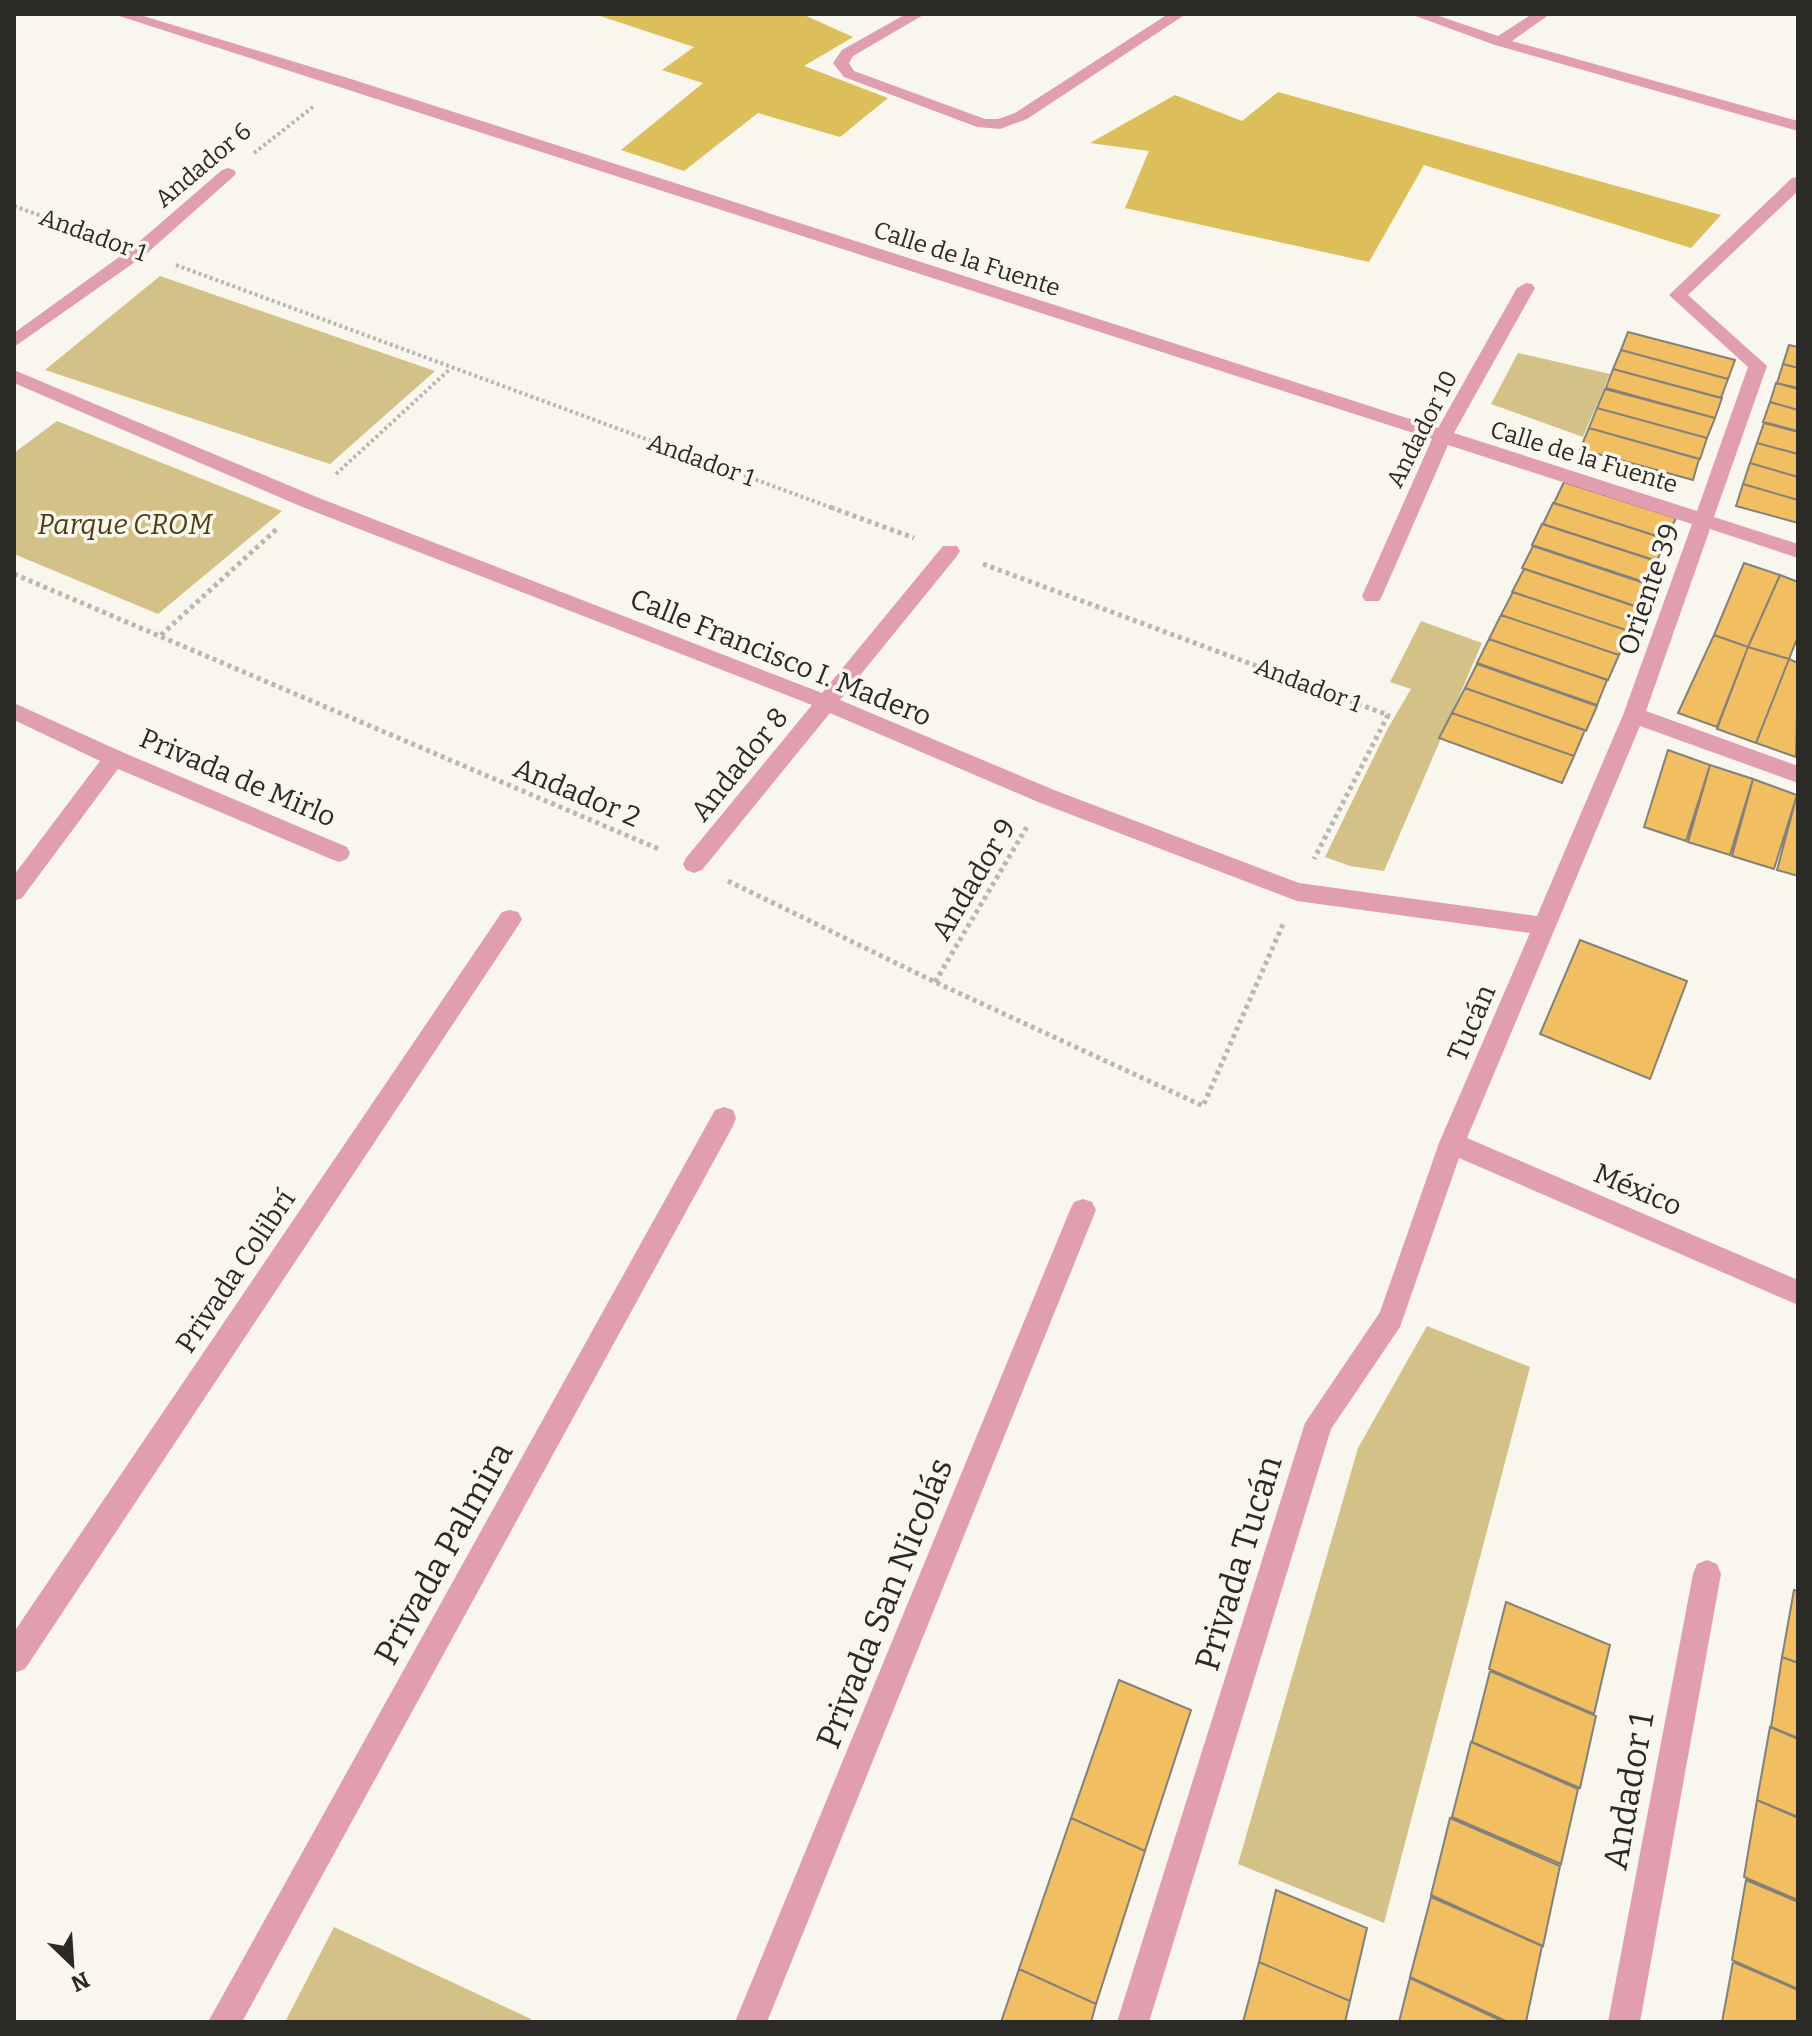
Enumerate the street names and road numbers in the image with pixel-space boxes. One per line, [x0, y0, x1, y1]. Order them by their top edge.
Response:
street label: Andador 6 [149, 117, 257, 213]
street label: Andador 1 [36, 203, 151, 267]
street label: Calle de la Fuente [870, 216, 1064, 302]
street label: Andador 10 [1381, 366, 1463, 492]
street label: Calle de la Fuente [1487, 415, 1681, 499]
street label: Andador 1 [644, 428, 759, 492]
street label: Oriente 39 [1611, 519, 1686, 659]
street label: Calle Francisco I. Madero [625, 582, 936, 733]
street label: Andador 1 [1251, 652, 1366, 718]
street label: Andador 8 [684, 701, 795, 828]
street label: Privada de Mirlo [135, 721, 341, 834]
street label: Andador 2 [508, 751, 645, 834]
street label: Andador 9 [924, 813, 1023, 946]
street label: Tucán [1441, 980, 1502, 1067]
street label: México [1589, 1156, 1687, 1223]
street label: Privada Colibrí [169, 1183, 302, 1359]
street label: Privada Palmira [365, 1435, 521, 1672]
street label: Privada Tucán [1186, 1451, 1291, 1675]
street label: Privada San Nicolás [808, 1452, 961, 1754]
street label: Andador 1 [1595, 1709, 1662, 1873]

